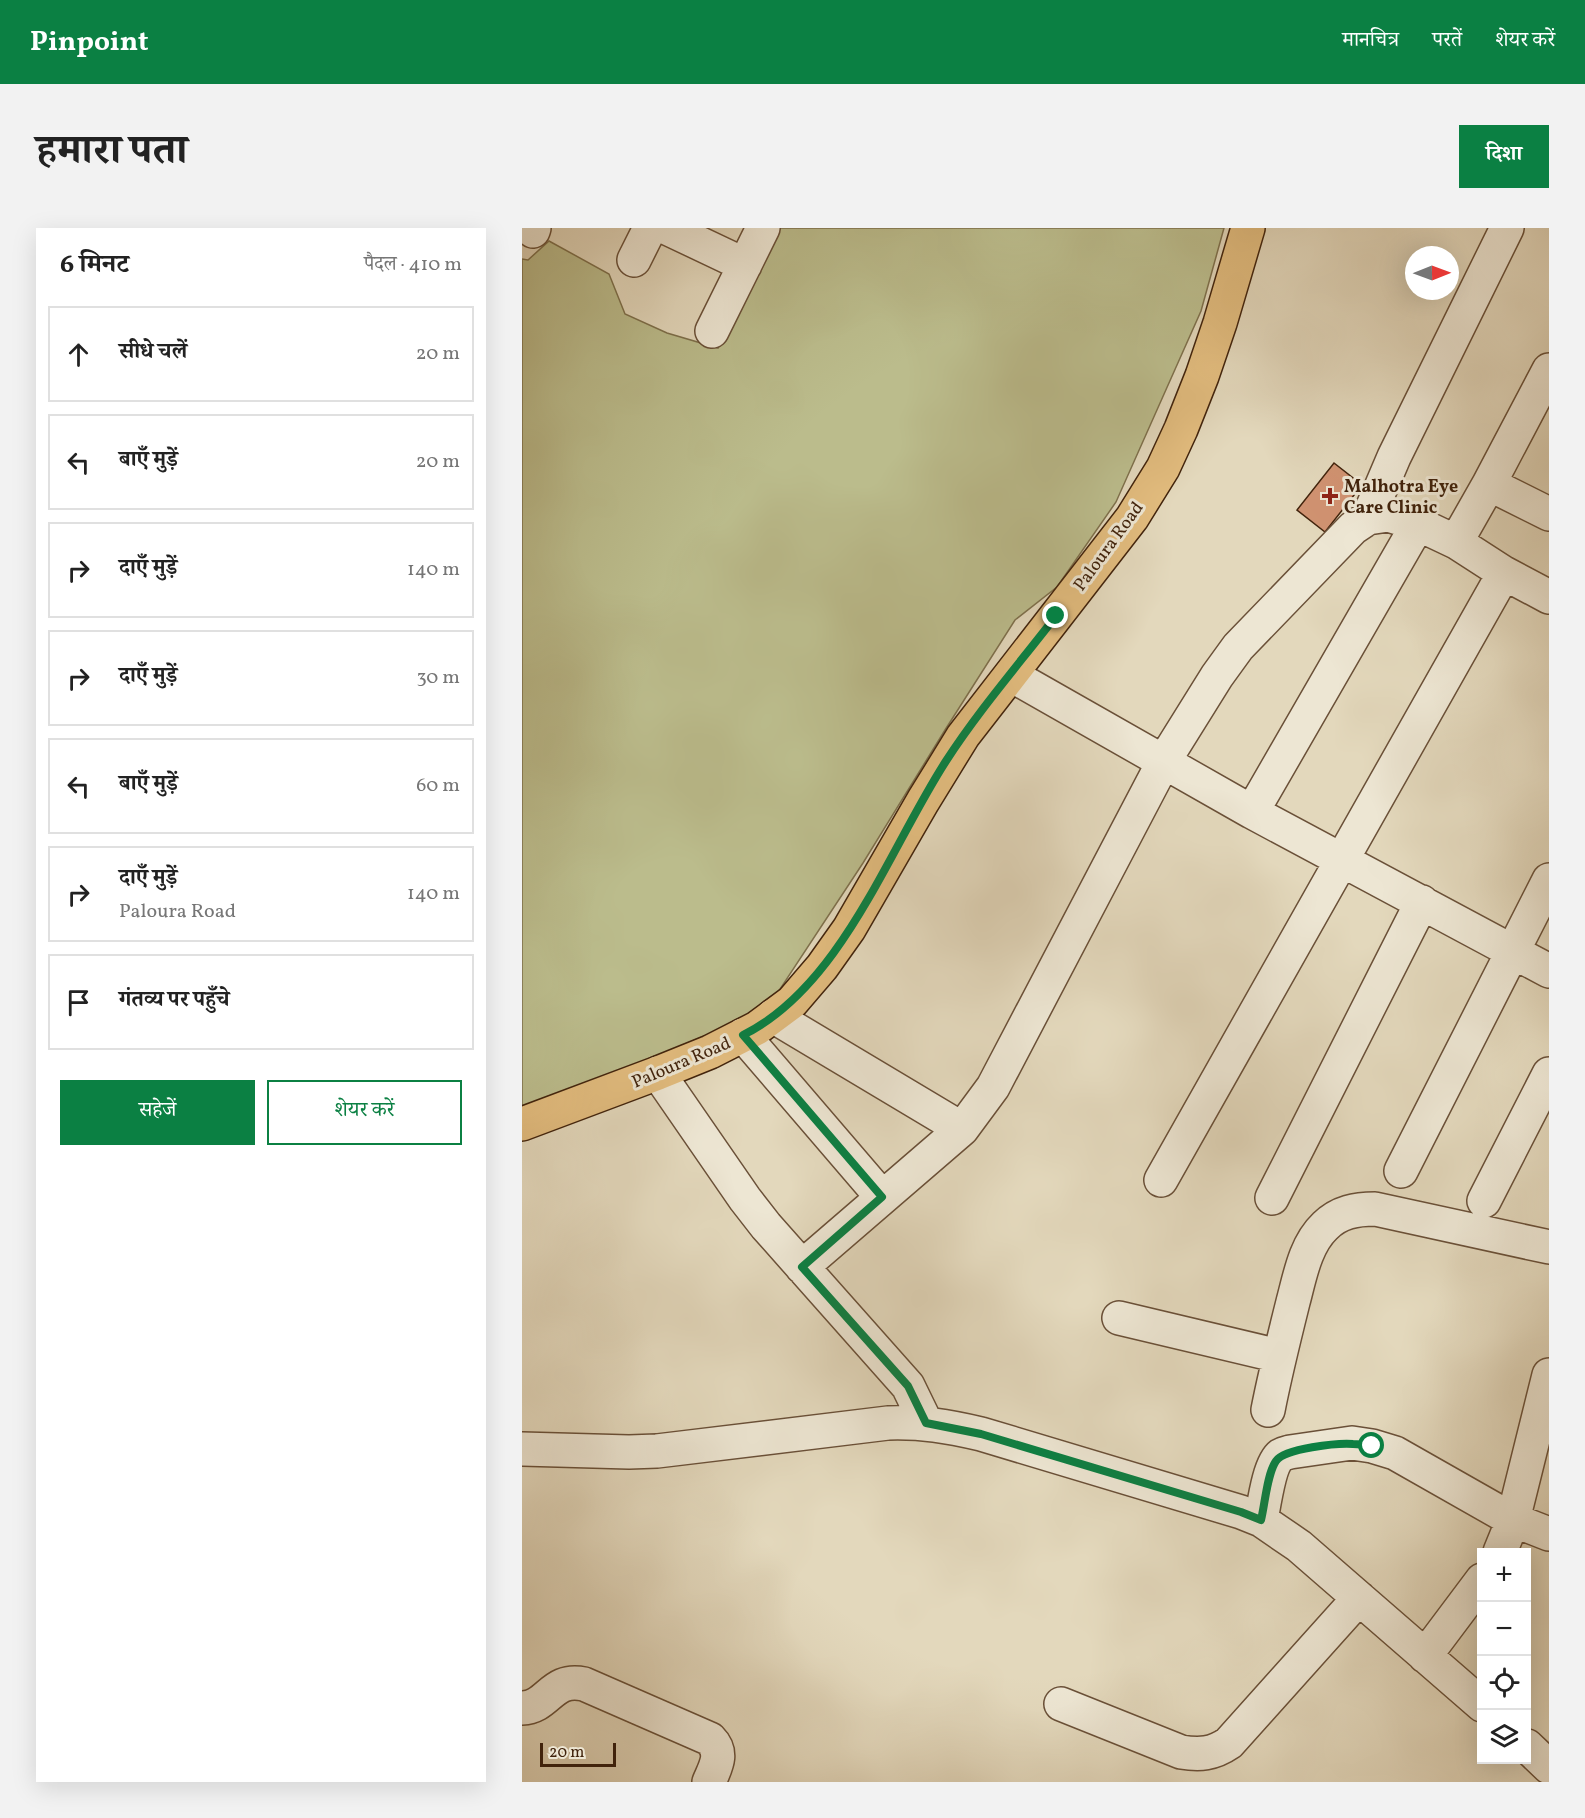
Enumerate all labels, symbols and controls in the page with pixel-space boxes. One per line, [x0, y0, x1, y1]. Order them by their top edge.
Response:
text: Pinpoint [30, 23, 148, 62]
text: मानचित्र [1342, 26, 1399, 55]
text: परतें [1432, 26, 1462, 55]
text: शेयर करें [1495, 26, 1555, 55]
text: हमारा पता [36, 123, 187, 182]
button: दिशा [1459, 125, 1549, 188]
north arrow [1405, 246, 1459, 300]
text: 6 मिनट [60, 247, 129, 283]
text: पैदल · 410 m [364, 251, 462, 279]
text: सीधे चलें [119, 337, 187, 368]
icon: ahead [62, 338, 95, 371]
text: 20 m [416, 340, 460, 368]
text: बाएँ मुड़ें [119, 445, 178, 476]
icon: left [62, 446, 95, 479]
text: 20 m [416, 448, 460, 476]
place label: Malhotra Eye Care Clinic [1344, 475, 1458, 521]
marker: Malhotra Eye Care Clinic [1321, 487, 1339, 505]
street label: Paloura Road [1068, 497, 1150, 597]
text: दाएँ मुड़ें [119, 553, 177, 584]
icon: right [62, 554, 95, 587]
text: 140 m [407, 556, 460, 584]
route end [1042, 602, 1068, 628]
text: दाएँ मुड़ें [119, 661, 177, 692]
icon: right [62, 662, 95, 695]
text: 30 m [416, 664, 460, 692]
text: बाएँ मुड़ें [119, 769, 178, 800]
icon: left [62, 770, 95, 803]
text: 60 m [416, 772, 460, 800]
text: दाएँ मुड़ें [119, 863, 177, 894]
icon: right [62, 878, 95, 911]
text: 140 m [407, 880, 460, 908]
text: Paloura Road [119, 898, 236, 926]
text: गंतव्य पर पहुँचे [119, 985, 230, 1016]
icon: arrive [62, 986, 95, 1019]
street label: Paloura Road [628, 1031, 735, 1095]
button: सहेजें [60, 1080, 255, 1145]
button: शेयर करें [267, 1080, 462, 1145]
route start [1358, 1432, 1384, 1458]
map controls [1477, 1548, 1531, 1764]
button: + [1477, 1548, 1531, 1602]
button: − [1477, 1602, 1531, 1656]
button: locate [1477, 1656, 1531, 1710]
button: layers [1477, 1710, 1531, 1764]
scale bar [540, 1740, 616, 1768]
text: 20 m [549, 1742, 584, 1764]

